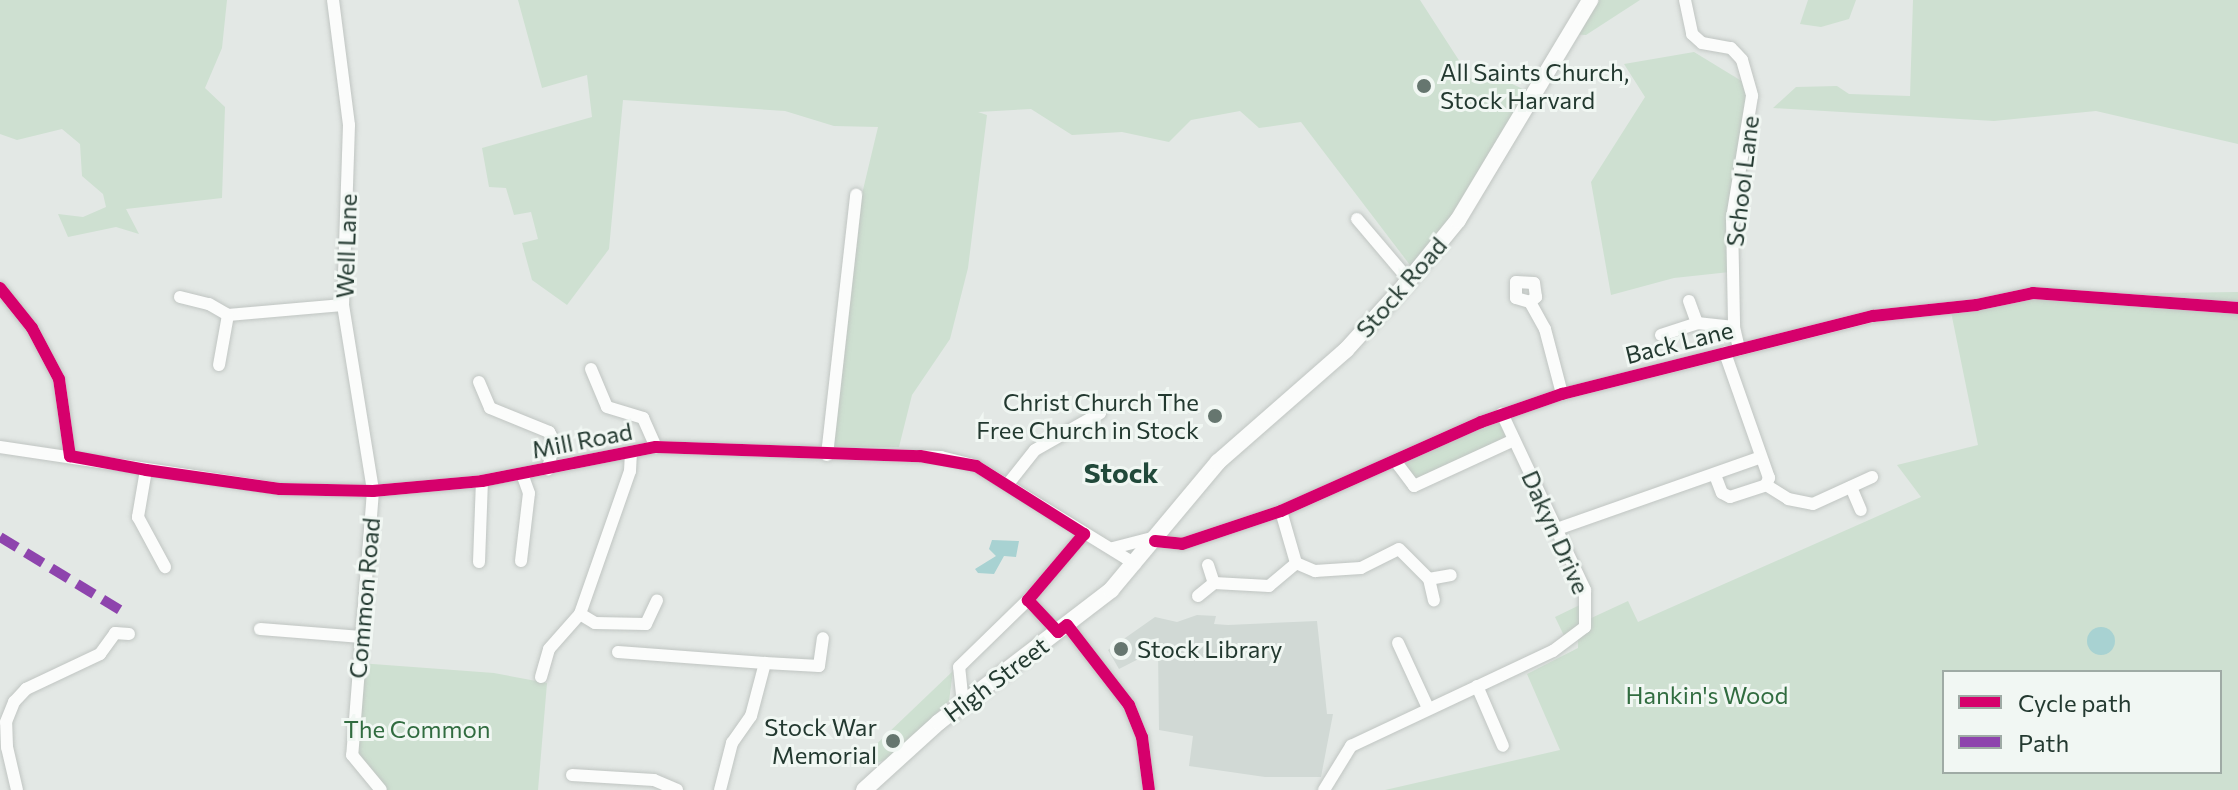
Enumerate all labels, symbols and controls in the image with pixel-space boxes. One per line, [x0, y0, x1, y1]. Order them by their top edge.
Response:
place label: All Saints Church, Stock Harvard [1440, 58, 1629, 114]
marker: All Saints Church, Stock Harvard [1415, 77, 1433, 95]
street label: School Lane [1720, 114, 1764, 248]
street label: Well Lane [330, 193, 362, 299]
street label: Stock Road [1350, 231, 1452, 343]
street label: Back Lane [1622, 315, 1736, 369]
place label: Christ Church The Free Church in Stock [976, 388, 1199, 444]
marker: Christ Church The Free Church in Stock [1206, 407, 1224, 425]
street label: Mill Road [529, 416, 635, 464]
district label: Stock [1084, 455, 1158, 489]
street label: Dakyn Drive [1516, 466, 1596, 598]
street label: Common Road [343, 516, 385, 680]
street label: High Street [938, 630, 1054, 728]
place label: Stock Library [1137, 635, 1282, 663]
marker: Stock Library [1112, 640, 1130, 658]
legend [1942, 670, 2222, 774]
park label: Hankin's Wood [1626, 681, 1788, 709]
text: Cycle path [2018, 688, 2132, 717]
place label: Stock War Memorial [764, 713, 877, 769]
park label: The Common [343, 715, 491, 743]
text: Path [2018, 728, 2069, 757]
marker: Stock War Memorial [884, 732, 902, 750]

